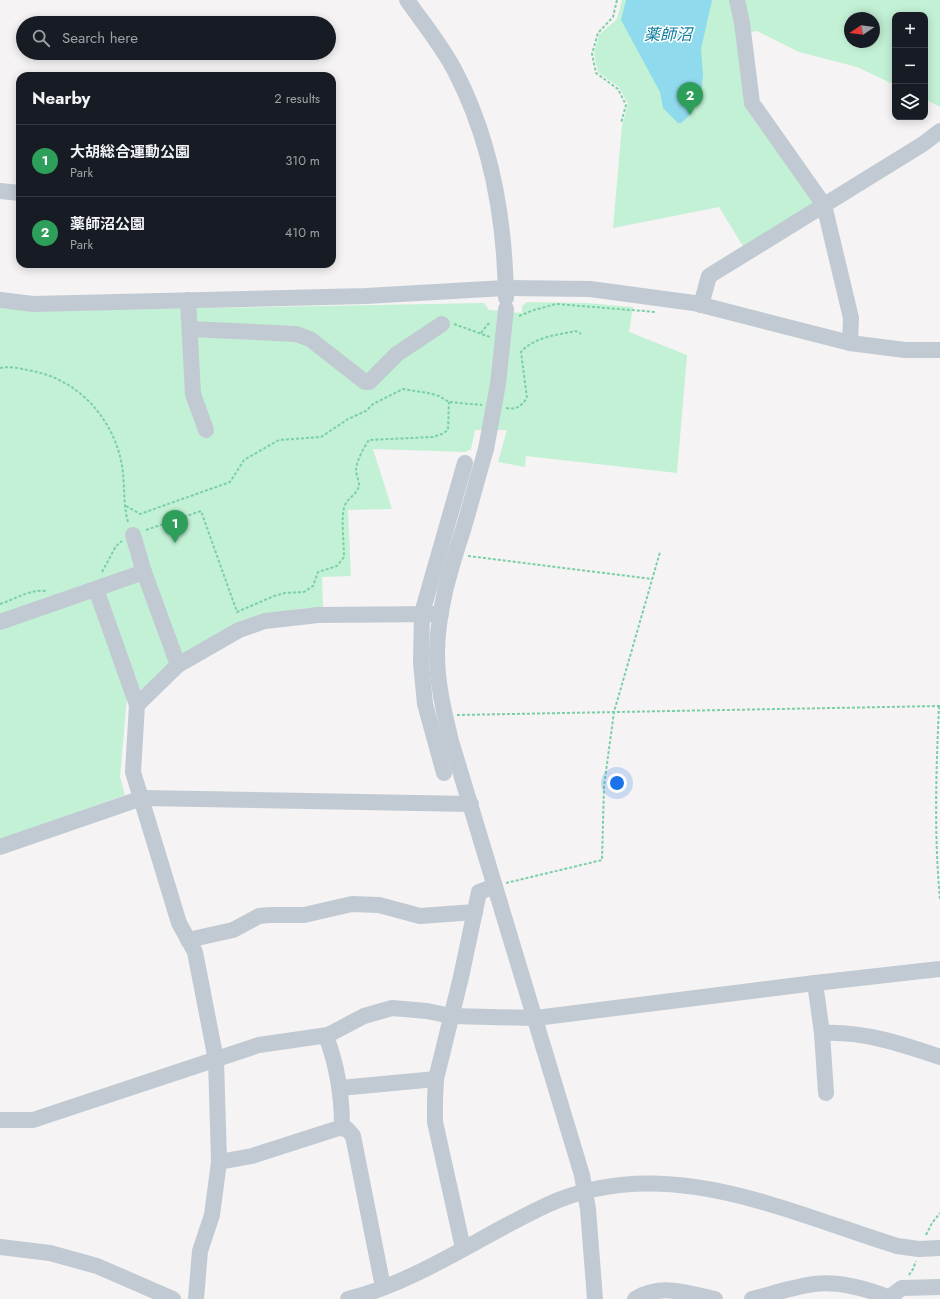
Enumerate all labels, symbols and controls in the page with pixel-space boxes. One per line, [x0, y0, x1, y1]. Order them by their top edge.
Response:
north arrow [844, 12, 880, 48]
map controls [892, 12, 928, 120]
button: + [892, 12, 928, 48]
search box [16, 16, 336, 60]
water label: 薬師沼 [644, 23, 694, 46]
icon: search [30, 27, 52, 49]
text: Search here [62, 27, 138, 49]
button: − [892, 48, 928, 84]
pin: 2 [677, 82, 703, 115]
button: layers [892, 84, 928, 120]
text: Nearby [32, 86, 90, 110]
text: 2 results [274, 89, 320, 108]
text: 大胡総合運動公園 [70, 141, 190, 163]
text: 1 [42, 151, 48, 170]
text: 310 m [285, 151, 320, 170]
text: Park [70, 163, 93, 182]
text: 薬師沼公園 [70, 213, 145, 235]
text: 2 [41, 223, 49, 242]
text: 410 m [285, 223, 320, 242]
text: Park [70, 235, 93, 254]
pin: 1 [162, 510, 188, 543]
your location [607, 773, 627, 793]

